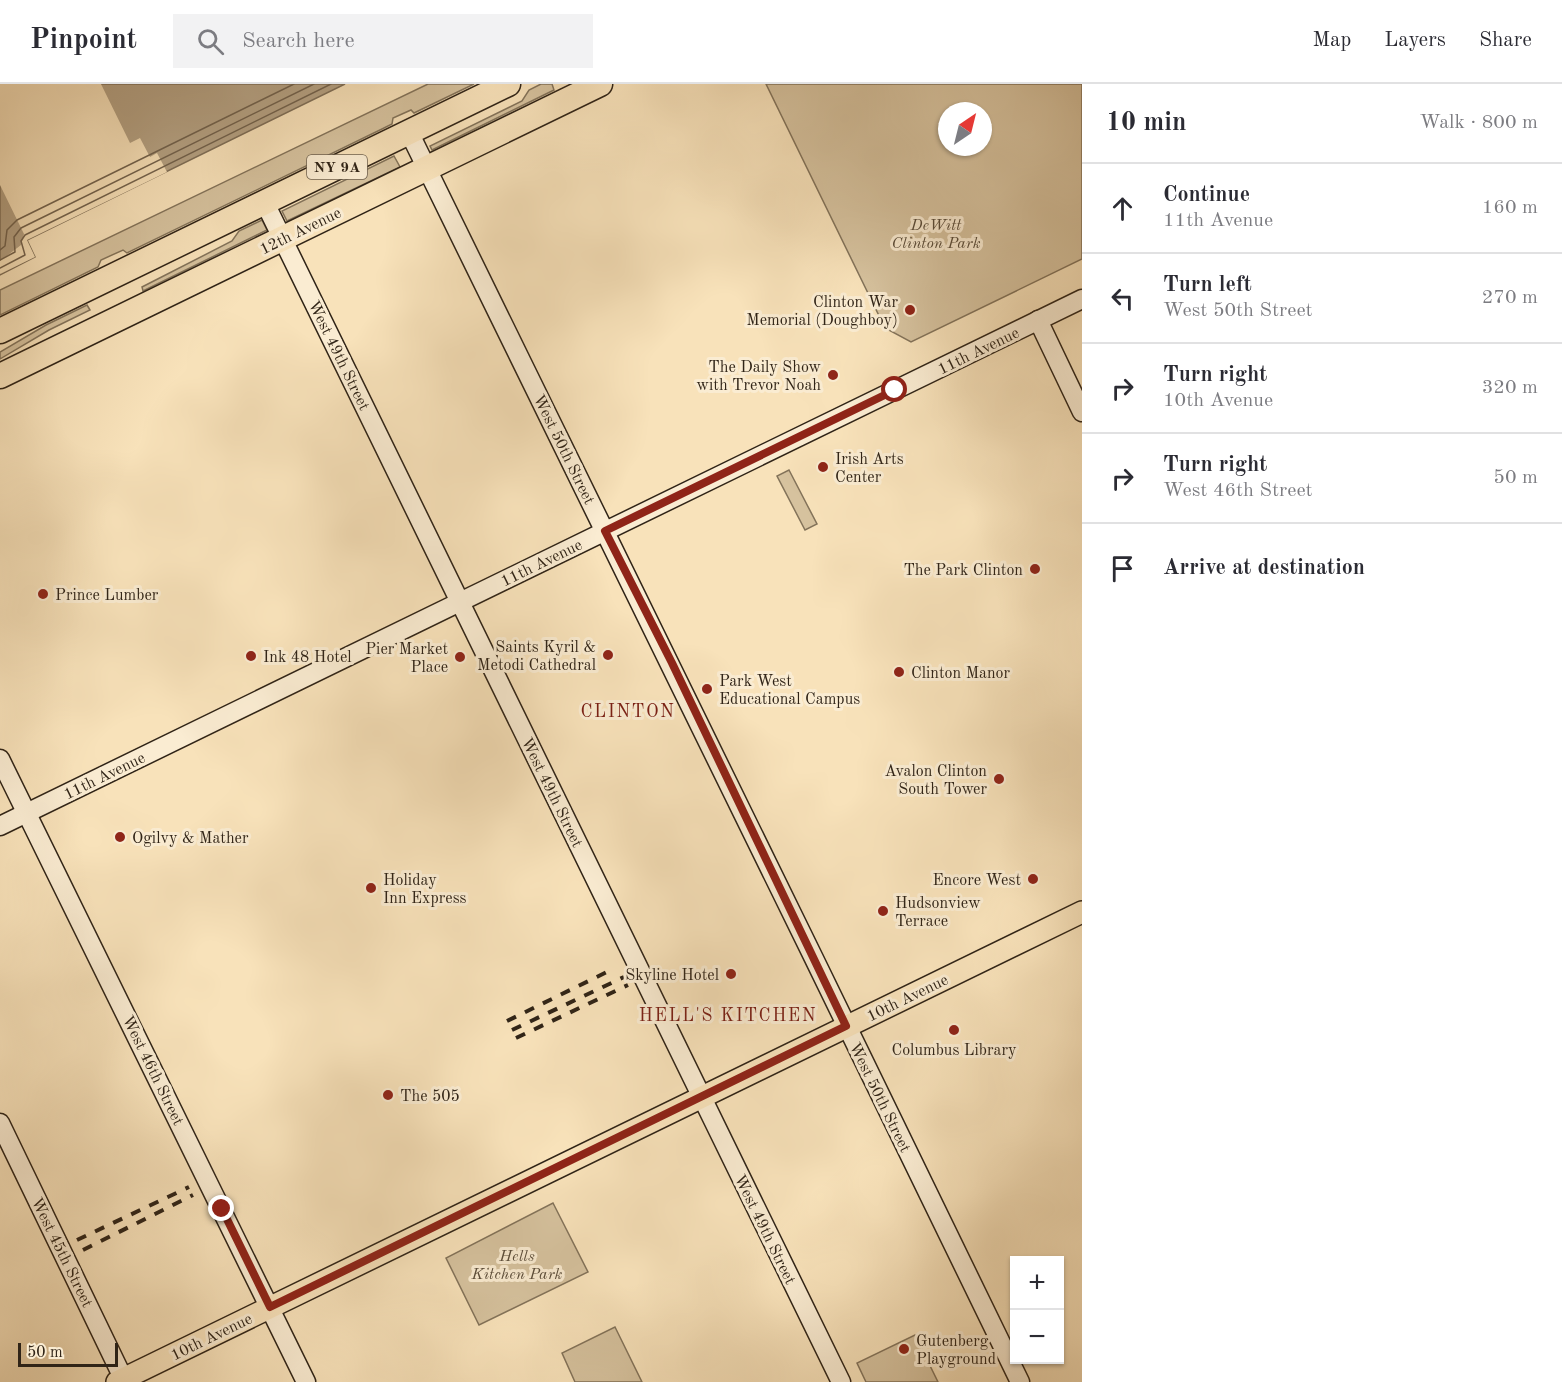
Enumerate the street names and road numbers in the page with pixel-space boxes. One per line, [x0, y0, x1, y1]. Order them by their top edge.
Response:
road number: NY 9A [307, 155, 367, 179]
street label: 12th Avenue [258, 205, 344, 258]
street label: West 49th Street [305, 299, 372, 414]
street label: 11th Avenue [936, 325, 1022, 378]
street label: West 50th Street [530, 393, 597, 508]
street label: 11th Avenue [499, 537, 585, 590]
street label: West 49th Street [518, 736, 585, 851]
street label: 11th Avenue [62, 750, 148, 803]
street label: 10th Avenue [865, 972, 951, 1025]
street label: West 46th Street [119, 1014, 186, 1129]
street label: West 50th Street [846, 1041, 913, 1156]
street label: West 49th Street [731, 1173, 798, 1288]
street label: West 45th Street [28, 1196, 95, 1311]
street label: 10th Avenue [169, 1311, 255, 1364]

